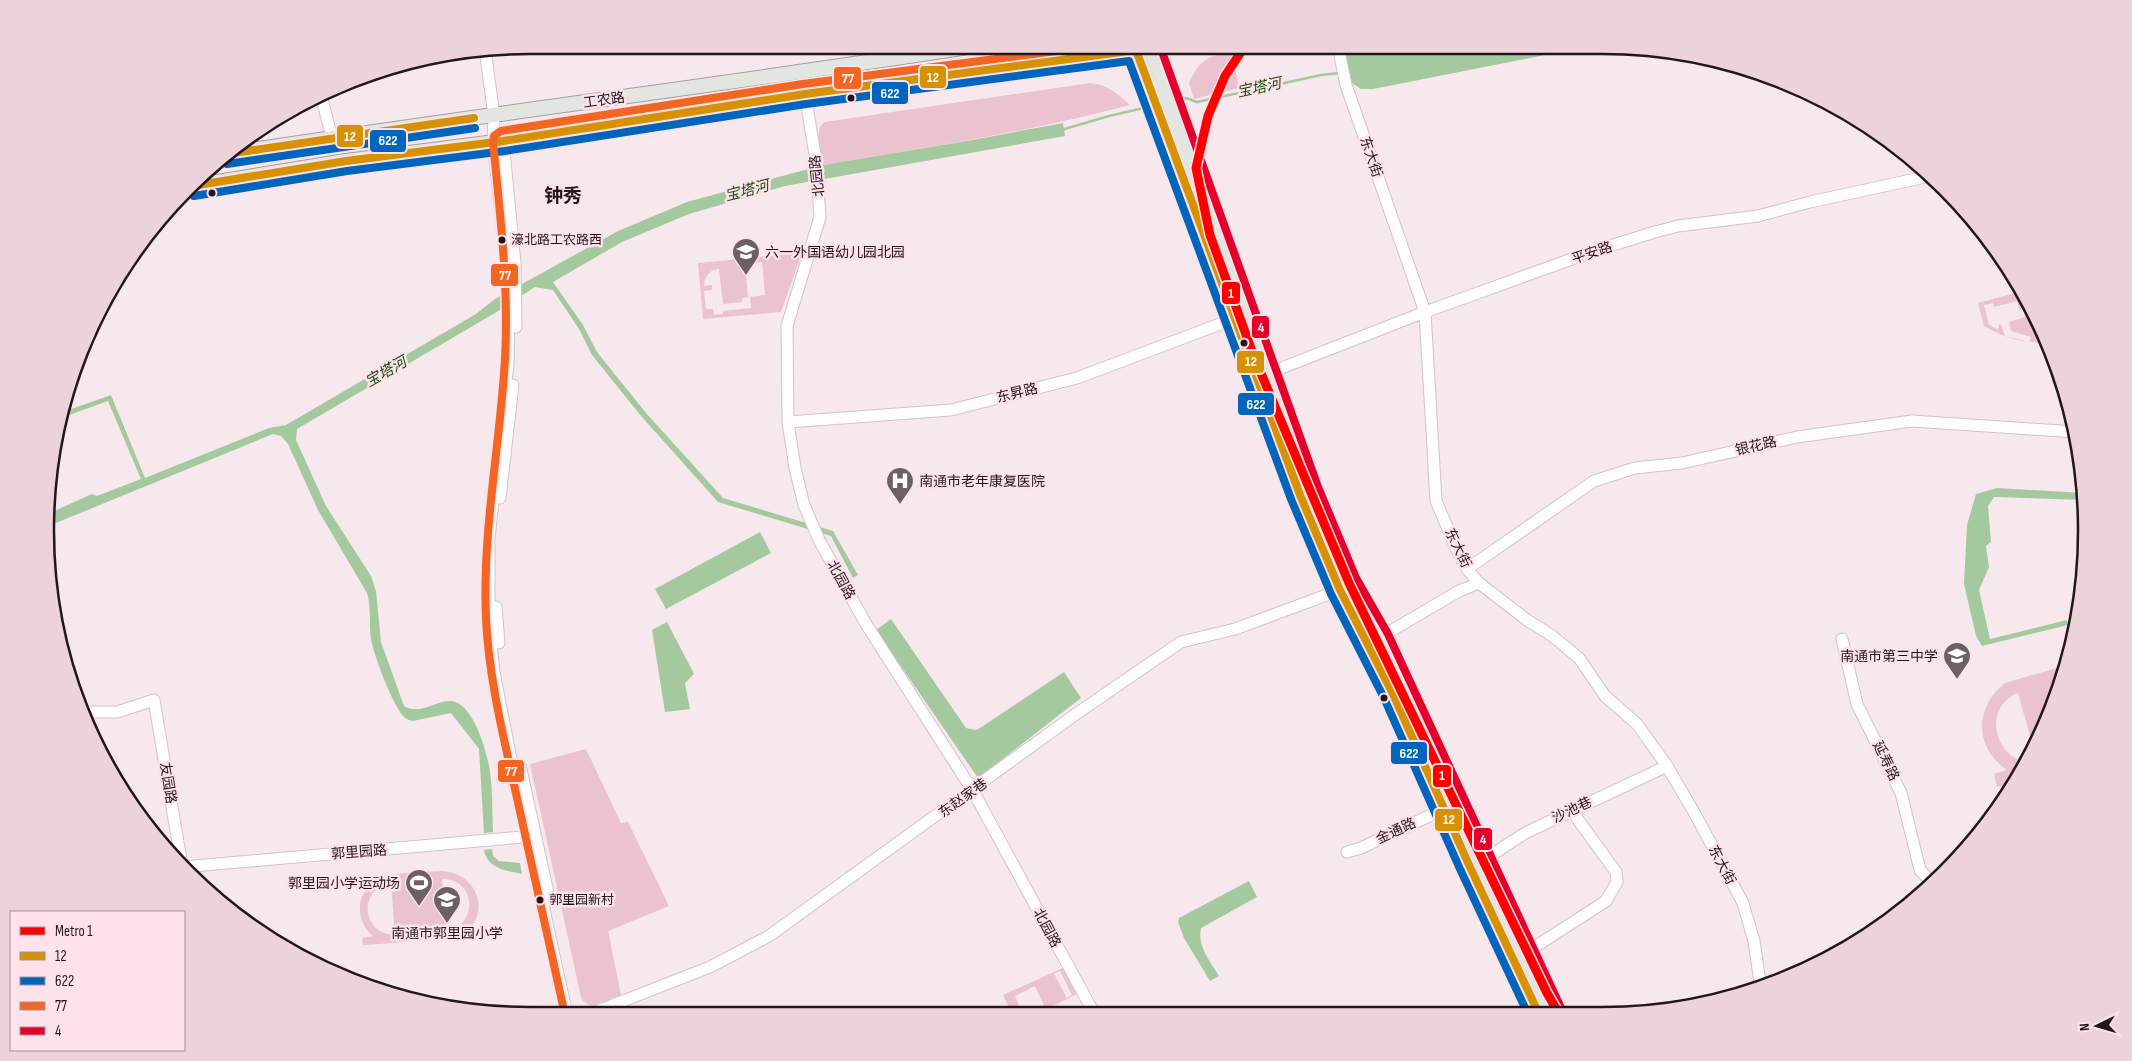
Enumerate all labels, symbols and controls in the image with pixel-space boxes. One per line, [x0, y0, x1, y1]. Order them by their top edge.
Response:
line badge: 12 [919, 65, 947, 89]
line badge: 77 [833, 66, 862, 90]
text: 12 [927, 69, 939, 86]
text: 77 [842, 70, 855, 87]
water label: 宝塔河 [1235, 73, 1286, 102]
line badge: 622 [871, 81, 909, 105]
text: 622 [881, 85, 899, 102]
street label: 工农路 [582, 89, 626, 111]
unlabelled marker [846, 93, 856, 103]
line badge: 12 [336, 124, 364, 148]
text: 12 [344, 128, 356, 145]
line badge: 622 [369, 129, 407, 153]
text: 622 [379, 132, 397, 149]
street label: 东大街 [1356, 134, 1386, 180]
street label: 北园路 [806, 154, 828, 198]
water label: 宝塔河 [723, 176, 774, 206]
district label: 钟秀 [544, 185, 582, 208]
unlabelled marker [207, 188, 217, 198]
place label: 濠北路工农路西 [511, 232, 602, 248]
marker: 濠北路工农路西 [497, 235, 507, 245]
school or university icon: 六一外国语幼儿园北园 [731, 237, 761, 276]
street label: 平安路 [1569, 238, 1615, 268]
place label: 六一外国语幼儿园北园 [765, 244, 905, 261]
line badge: 77 [490, 263, 519, 287]
text: 77 [499, 267, 512, 284]
line badge: 1 [1221, 281, 1241, 305]
text: 1 [1228, 285, 1234, 302]
line badge: 4 [1251, 315, 1270, 339]
text: 4 [1258, 319, 1265, 336]
unlabelled marker [1239, 338, 1249, 348]
line badge: 12 [1236, 350, 1265, 374]
water label: 宝塔河 [362, 351, 413, 391]
text: 12 [1245, 353, 1257, 370]
street label: 东昇路 [995, 380, 1039, 406]
line badge: 622 [1237, 392, 1275, 416]
text: 622 [1247, 396, 1265, 413]
street label: 银花路 [1734, 433, 1778, 459]
hospital icon: 南通市老年康复医院 [885, 466, 915, 505]
place label: 南通市老年康复医院 [919, 473, 1045, 490]
street label: 东大街 [1441, 525, 1475, 571]
street label: 北园路 [823, 558, 859, 602]
school or university icon: 南通市第三中学 [1942, 641, 1972, 680]
place label: 南通市第三中学 [1840, 648, 1938, 665]
unlabelled marker [1379, 693, 1389, 703]
street label: 延寿路 [1869, 738, 1903, 784]
line badge: 622 [1390, 741, 1428, 765]
text: 622 [1400, 745, 1418, 762]
line badge: 77 [497, 759, 525, 783]
street label: 友园路 [156, 761, 180, 805]
text: 77 [505, 763, 518, 780]
line badge: 1 [1432, 764, 1452, 788]
text: 1 [1439, 767, 1445, 784]
street label: 东赵家巷 [935, 775, 991, 821]
street label: 沙池巷 [1549, 793, 1595, 827]
line badge: 12 [1434, 808, 1463, 832]
text: 12 [1443, 811, 1455, 828]
street label: 金通路 [1373, 814, 1419, 848]
line badge: 4 [1473, 827, 1493, 851]
text: 4 [1480, 831, 1487, 848]
street label: 郭里园路 [330, 842, 388, 862]
street label: 东大街 [1705, 842, 1739, 888]
sports icon: 郭里园小学运动场 [404, 868, 434, 907]
place label: 郭里园小学运动场 [288, 875, 400, 892]
school or university icon: 南通市郭里园小学 [432, 885, 462, 924]
place label: 郭里园新村 [549, 892, 614, 908]
marker: 郭里园新村 [535, 895, 545, 905]
street label: 北园路 [1030, 905, 1064, 951]
legend [10, 911, 185, 1051]
text: Metro 1 [55, 922, 93, 941]
place label: 南通市郭里园小学 [391, 925, 503, 942]
text: 12 [55, 947, 67, 966]
text: 622 [55, 972, 74, 991]
text: 77 [55, 997, 67, 1016]
north arrow [2072, 1001, 2122, 1051]
text: 4 [55, 1022, 61, 1041]
text: N [2076, 1023, 2093, 1032]

